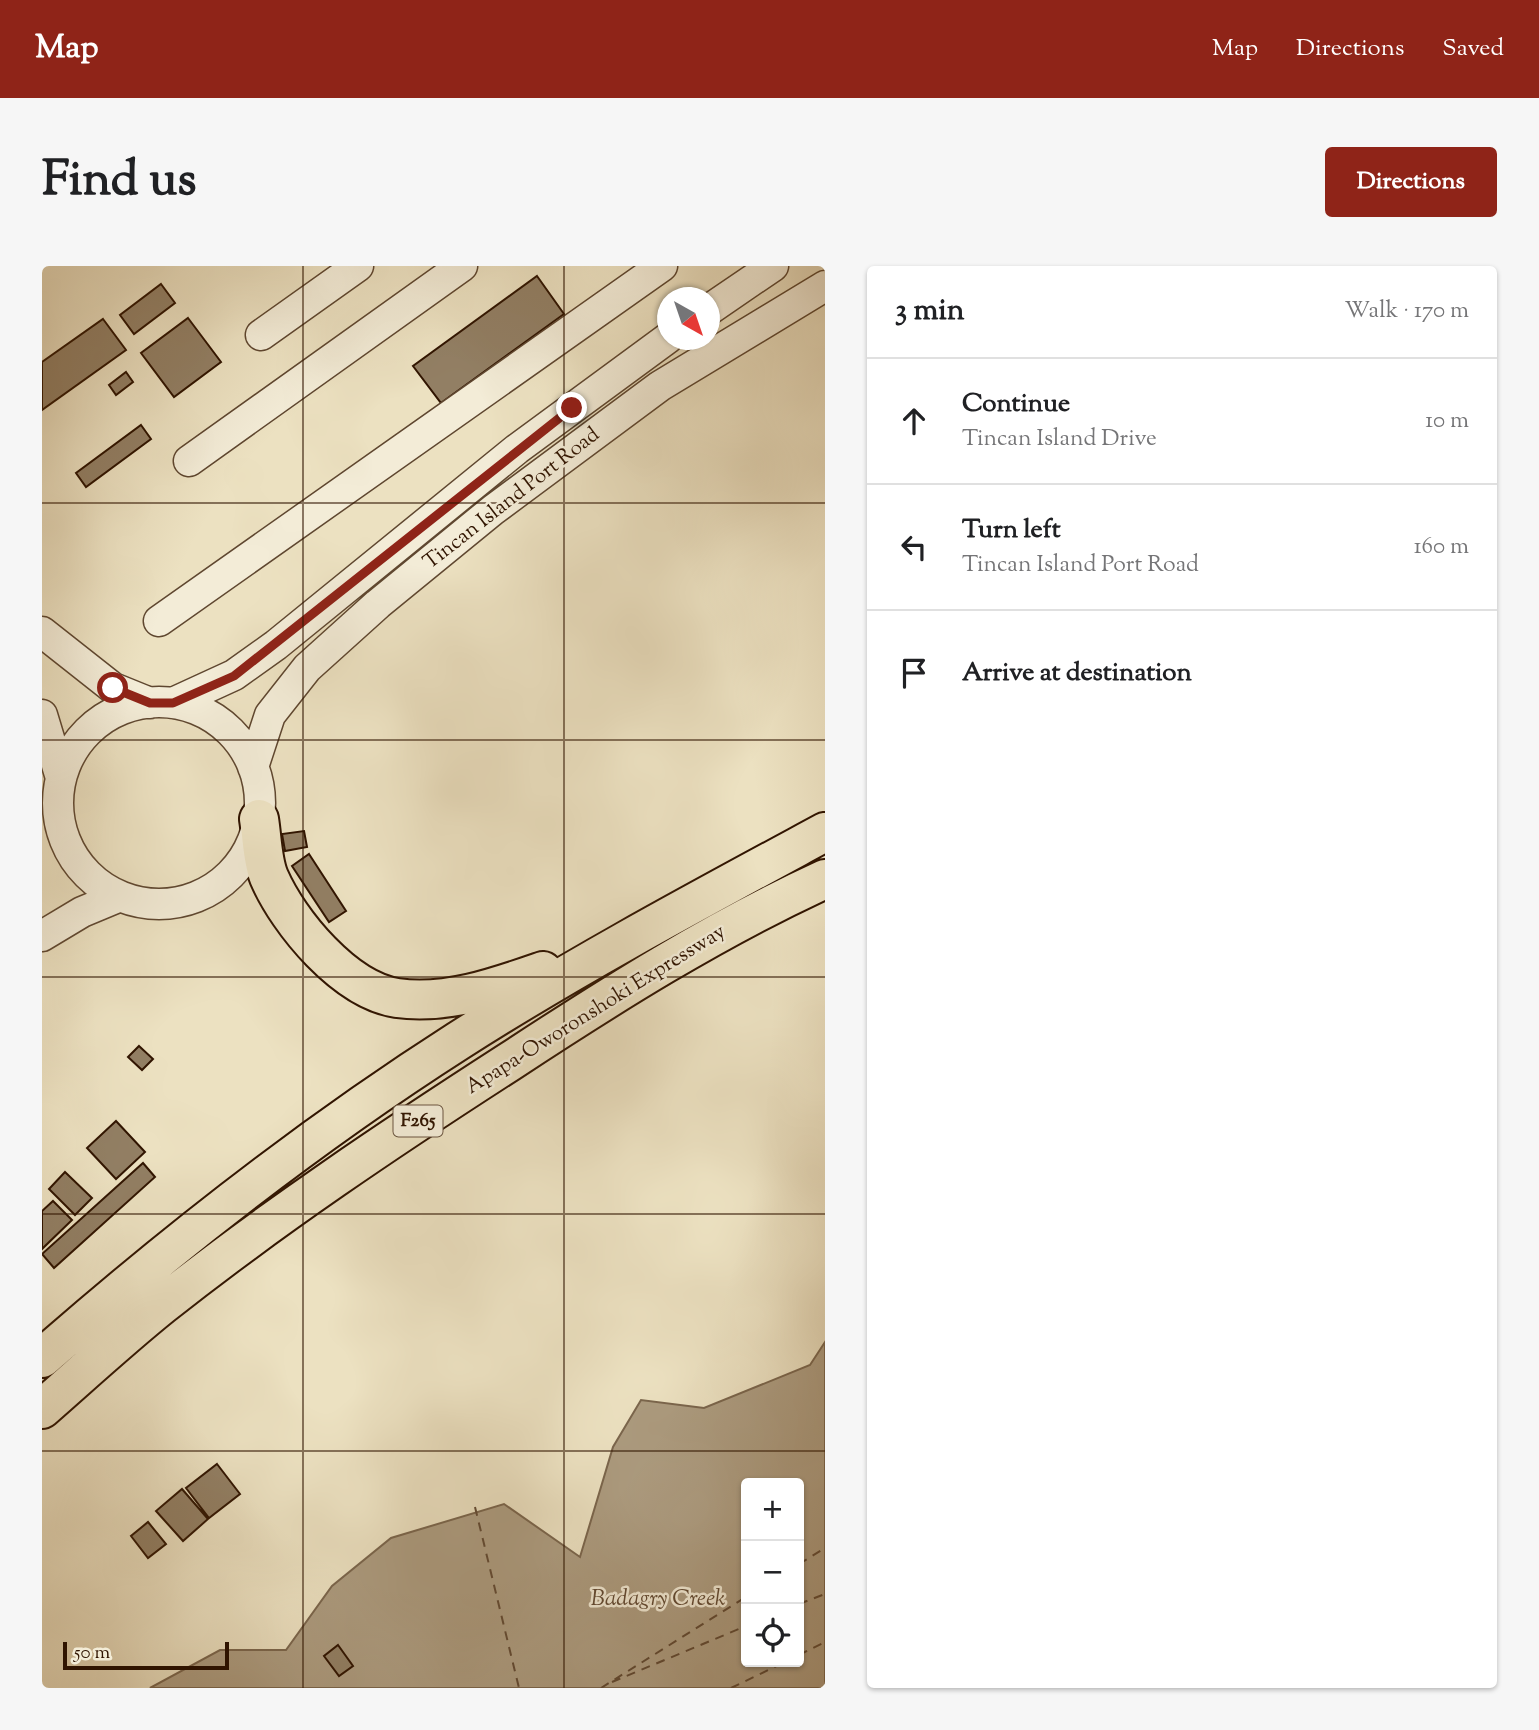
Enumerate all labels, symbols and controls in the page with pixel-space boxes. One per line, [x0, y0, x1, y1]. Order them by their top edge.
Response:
text: Map [35, 25, 99, 73]
text: Map [1212, 32, 1258, 66]
text: Directions [1296, 32, 1404, 66]
text: Saved [1442, 32, 1504, 66]
text: Find us [42, 147, 196, 217]
button: Directions [1325, 147, 1497, 217]
north arrow [657, 287, 720, 350]
text: 3 min [895, 290, 965, 333]
text: Walk · 170 m [1344, 295, 1469, 328]
text: Continue [962, 386, 1070, 423]
route end [556, 392, 587, 423]
icon: ahead [895, 402, 933, 440]
text: 10 m [1425, 405, 1469, 438]
street label: Tincan Island Port Road [418, 421, 607, 577]
text: Tincan Island Drive [962, 423, 1157, 456]
text: Turn left [962, 512, 1061, 549]
icon: left [895, 528, 933, 566]
text: 160 m [1414, 531, 1469, 564]
text: Tincan Island Port Road [962, 549, 1199, 582]
icon: arrive [895, 654, 933, 692]
text: Arrive at destination [962, 655, 1192, 692]
route start [97, 672, 128, 703]
street label: Apapa-Oworonshoki Expressway [460, 917, 732, 1103]
road number: F265 [394, 1106, 442, 1136]
map controls [741, 1478, 804, 1667]
button: + [741, 1478, 804, 1541]
button: − [741, 1541, 804, 1604]
water label: Badagry Creek [591, 1583, 725, 1616]
button: locate [741, 1604, 804, 1667]
scale bar [63, 1639, 229, 1671]
text: 50 m [74, 1640, 110, 1667]

